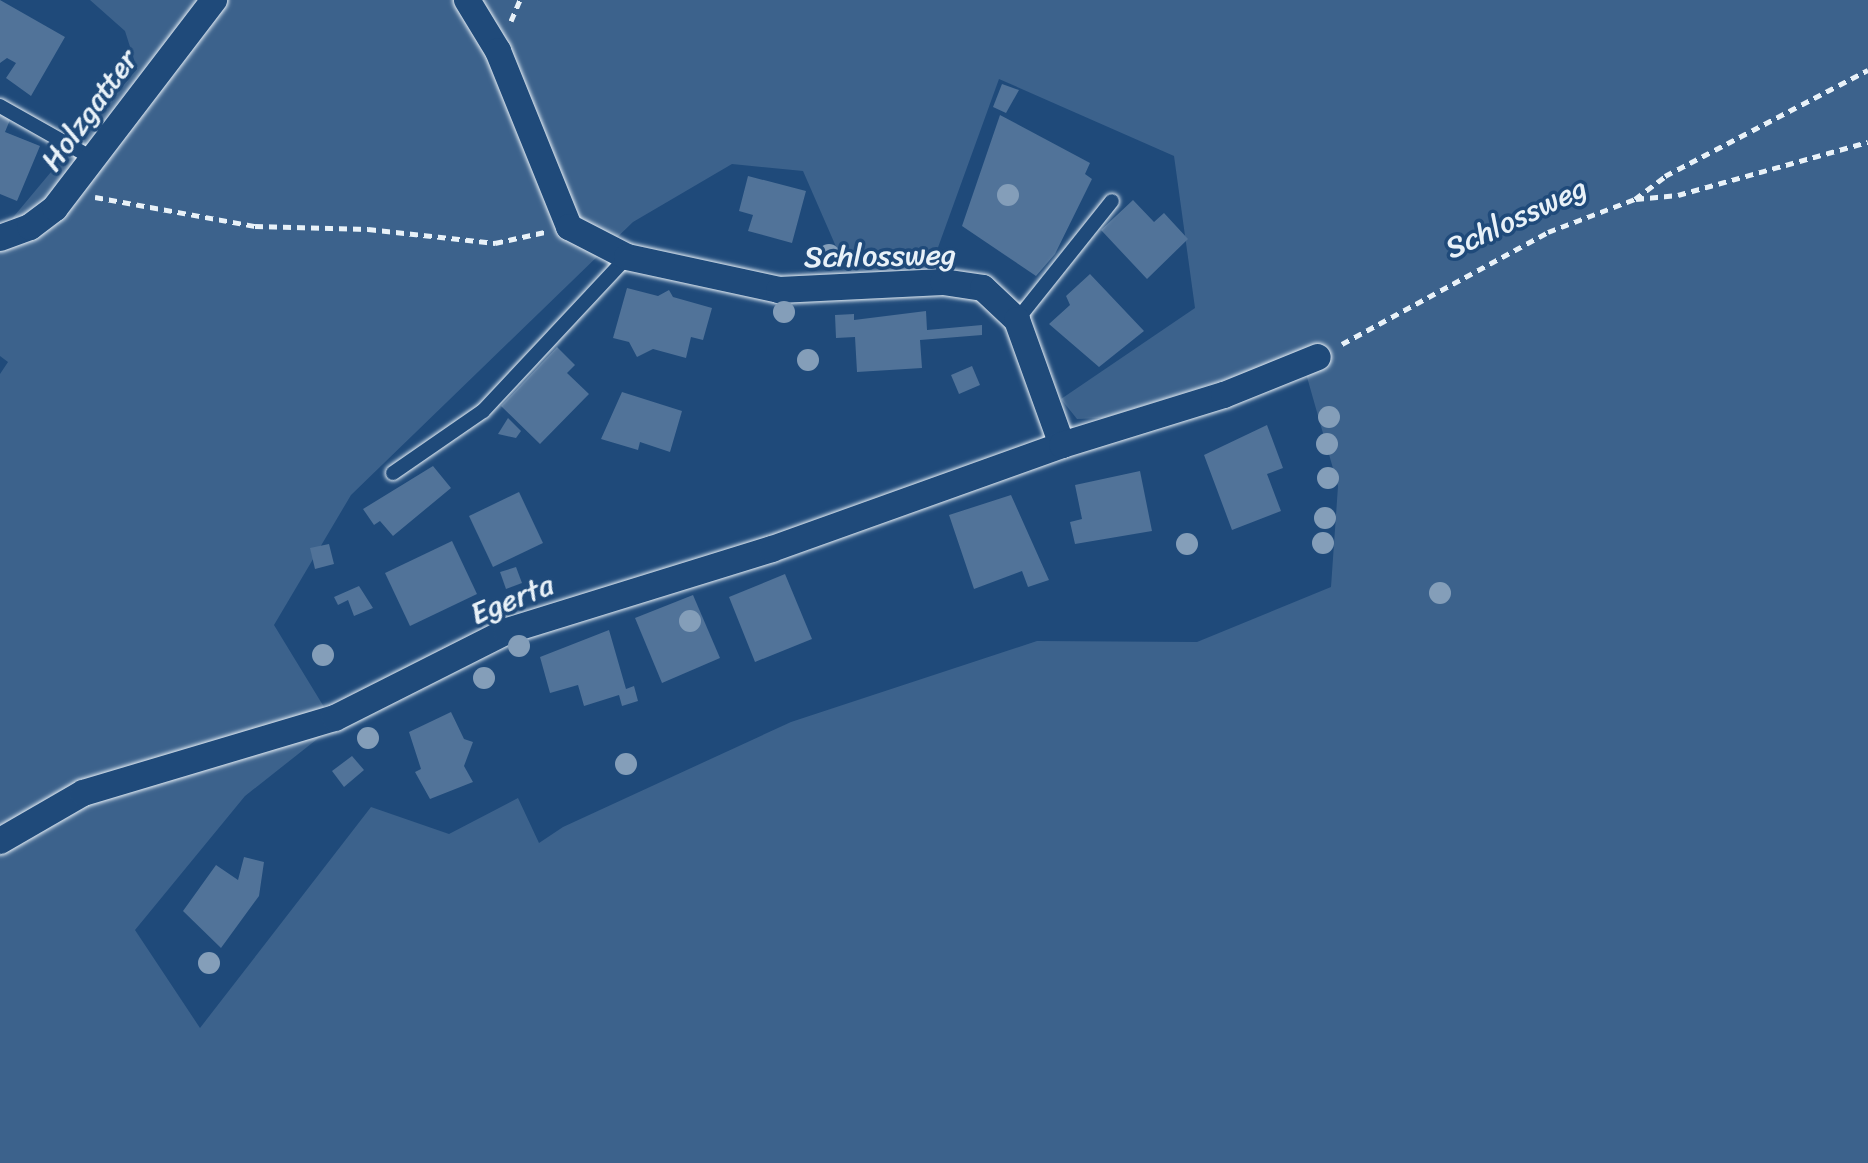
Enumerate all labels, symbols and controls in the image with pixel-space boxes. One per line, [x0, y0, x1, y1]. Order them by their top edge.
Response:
street label: Holzgatter [33, 42, 145, 178]
street label: Schlossweg [1439, 170, 1593, 266]
street label: Schlossweg [804, 237, 956, 275]
street label: Egerta [465, 566, 559, 632]

